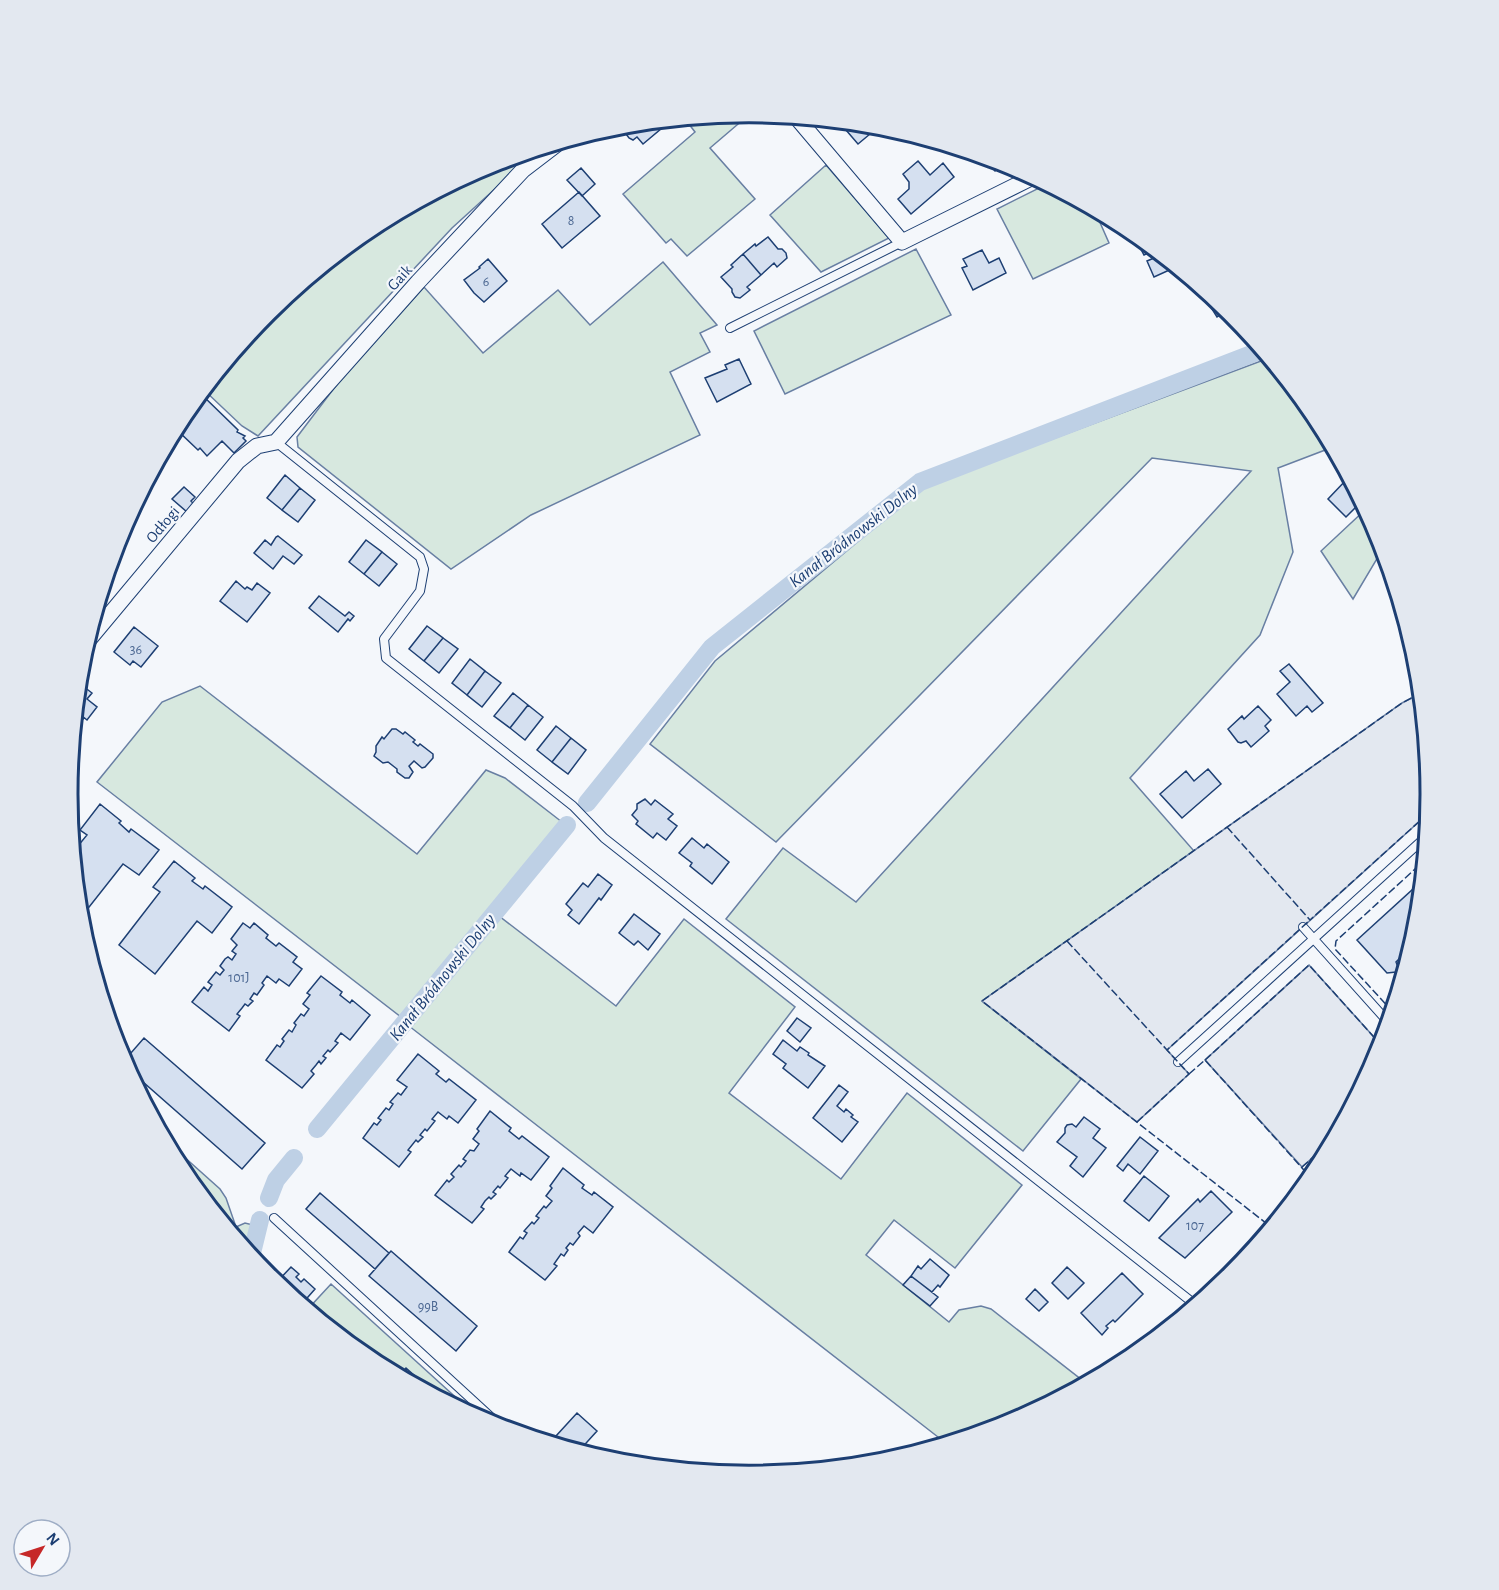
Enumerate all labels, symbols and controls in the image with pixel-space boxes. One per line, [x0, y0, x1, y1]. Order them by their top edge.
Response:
house number: 8 [568, 214, 574, 228]
street label: Gaik [384, 261, 416, 293]
house number: 6 [483, 275, 489, 289]
water label: Kanał Bródnowski Dolny [786, 480, 922, 591]
street label: Odłogi [143, 503, 182, 546]
house number: 36 [130, 643, 142, 657]
water label: Kanał Bródnowski Dolny [386, 910, 500, 1044]
house number: 101J [228, 971, 250, 985]
house number: 107 [1186, 1219, 1204, 1233]
house number: 99B [418, 1300, 438, 1314]
north arrow [12, 1518, 72, 1578]
text: N [43, 1530, 63, 1549]

